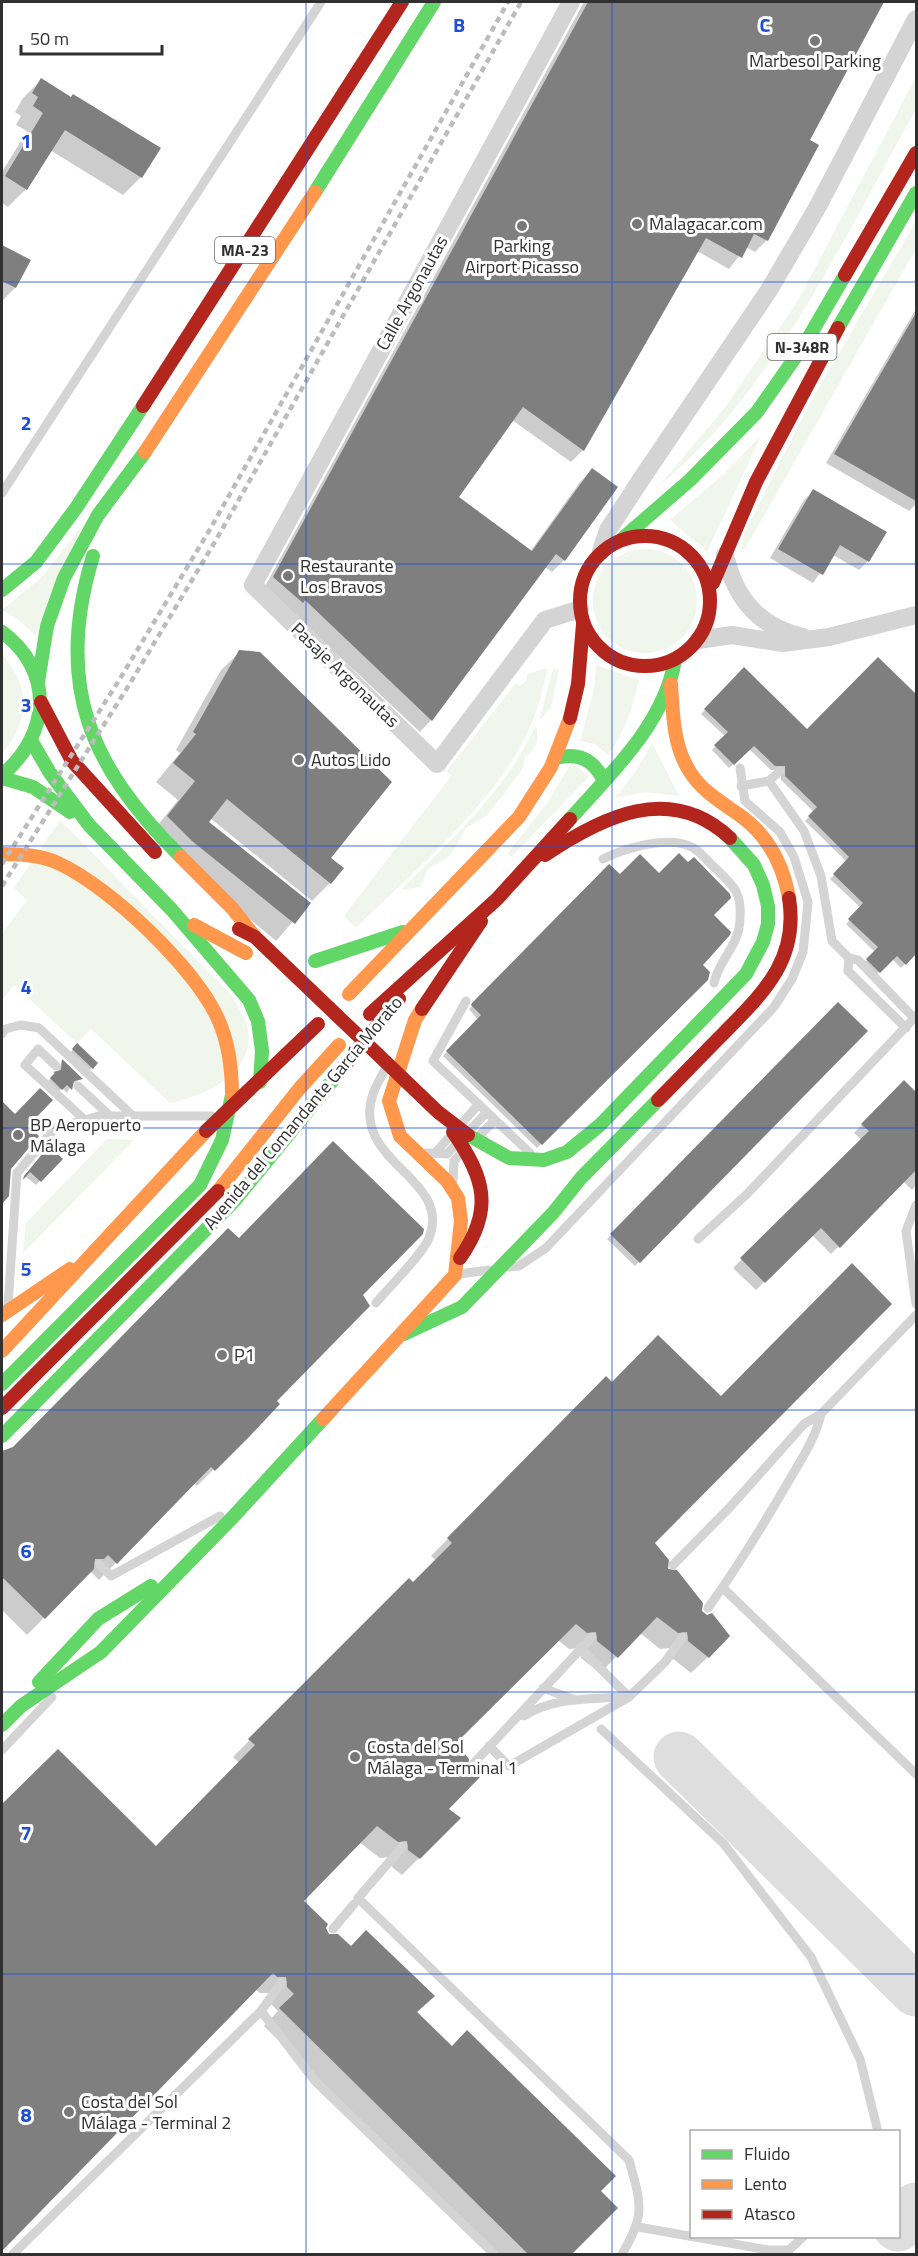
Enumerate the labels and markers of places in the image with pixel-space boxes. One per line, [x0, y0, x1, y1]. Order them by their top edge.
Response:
marker: Marbesol Parking [808, 34, 822, 48]
place label: Marbesol Parking [749, 47, 881, 74]
place label: Malagacar.com [649, 210, 763, 237]
marker: Malagacar.com [630, 217, 644, 231]
marker: Parking Airport Picasso [515, 219, 529, 233]
place label: Parking Airport Picasso [465, 232, 579, 280]
place label: Restaurante Los Bravos [300, 552, 394, 600]
marker: Restaurante Los Bravos [281, 569, 295, 583]
place label: Autos Lido [311, 746, 391, 773]
marker: Autos Lido [292, 753, 306, 767]
place label: BP Aeropuerto Málaga [30, 1111, 141, 1159]
marker: BP Aeropuerto Málaga [11, 1128, 25, 1142]
place label: P1 [234, 1341, 255, 1368]
marker: P1 [215, 1348, 229, 1362]
place label: Costa del Sol Málaga - Terminal 1 [367, 1733, 517, 1781]
marker: Costa del Sol Málaga - Terminal 1 [348, 1750, 362, 1764]
place label: Costa del Sol Málaga - Terminal 2 [81, 2088, 231, 2136]
marker: Costa del Sol Málaga - Terminal 2 [62, 2105, 76, 2119]

